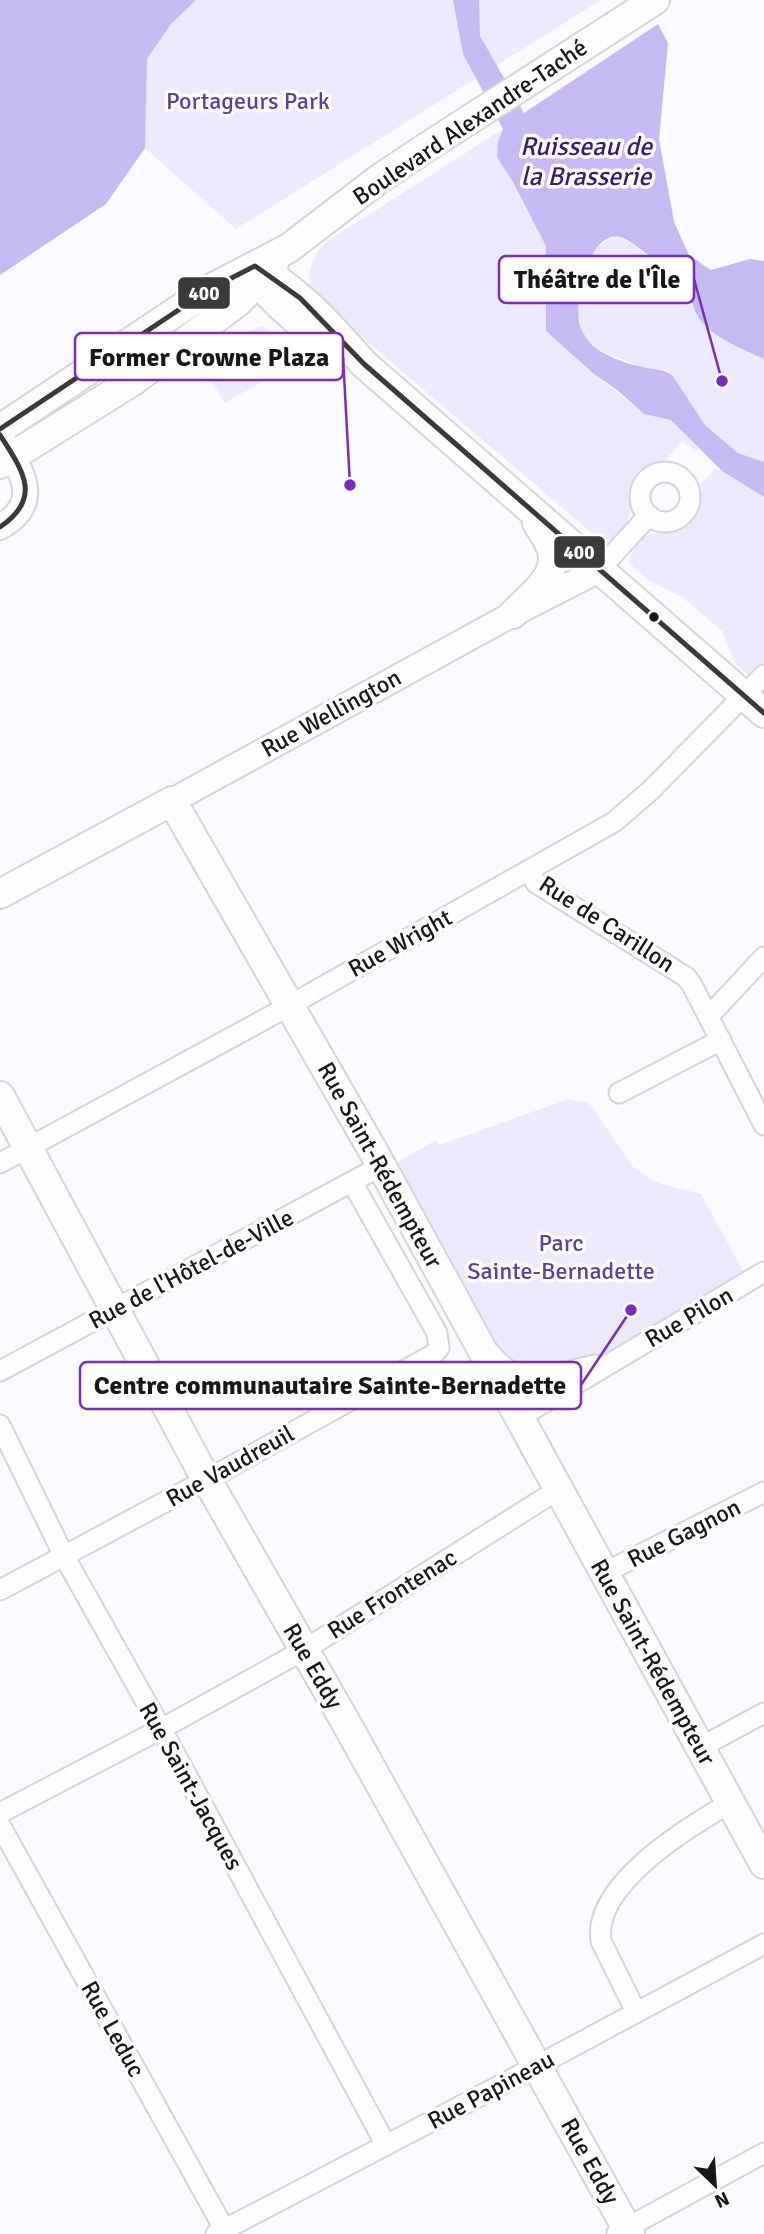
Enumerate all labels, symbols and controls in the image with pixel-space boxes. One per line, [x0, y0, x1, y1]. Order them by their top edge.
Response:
street label: Boulevard Alexandre-Taché [347, 32, 593, 212]
park label: Portageurs Park [166, 86, 330, 116]
water label: Ruisseau de la Brasserie [520, 131, 654, 193]
callout: Théâtre de l'Île [499, 256, 694, 303]
text: Théâtre de l'Île [514, 264, 680, 296]
line badge: 400 [177, 276, 231, 310]
text: 400 [189, 282, 219, 306]
callout: Former Crowne Plaza [75, 333, 343, 380]
text: Former Crowne Plaza [89, 342, 329, 374]
line badge: 400 [553, 535, 606, 569]
text: 400 [564, 541, 594, 565]
unlabelled marker [647, 610, 661, 624]
street label: Rue Wellington [256, 662, 406, 764]
street label: Rue de Carillon [534, 869, 680, 979]
street label: Rue Wright [343, 902, 457, 984]
street label: Rue Saint-Rédempteur [311, 1057, 449, 1273]
street label: Rue de l'Hôtel-de-Ville [83, 1202, 299, 1336]
park label: Parc Sainte-Bernadette [467, 1228, 655, 1286]
street label: Rue Pilon [640, 1280, 738, 1354]
callout: Centre communautaire Sainte-Bernadette [80, 1362, 581, 1409]
text: Centre communautaire Sainte-Bernadette [94, 1370, 566, 1402]
street label: Rue Vaudreuil [161, 1418, 299, 1514]
street label: Rue Gagnon [622, 1492, 746, 1574]
street label: Rue Frontenac [322, 1542, 462, 1646]
street label: Rue Saint-Rédempteur [584, 1554, 722, 1770]
street label: Rue Eddy [276, 1618, 350, 1714]
street label: Rue Saint-Jacques [132, 1697, 250, 1875]
street label: Rue Leduc [74, 1976, 152, 2082]
street label: Rue Papineau [423, 2044, 559, 2136]
street label: Rue Eddy [554, 2113, 626, 2209]
north arrow [680, 2150, 750, 2220]
text: N [711, 2186, 733, 2213]

